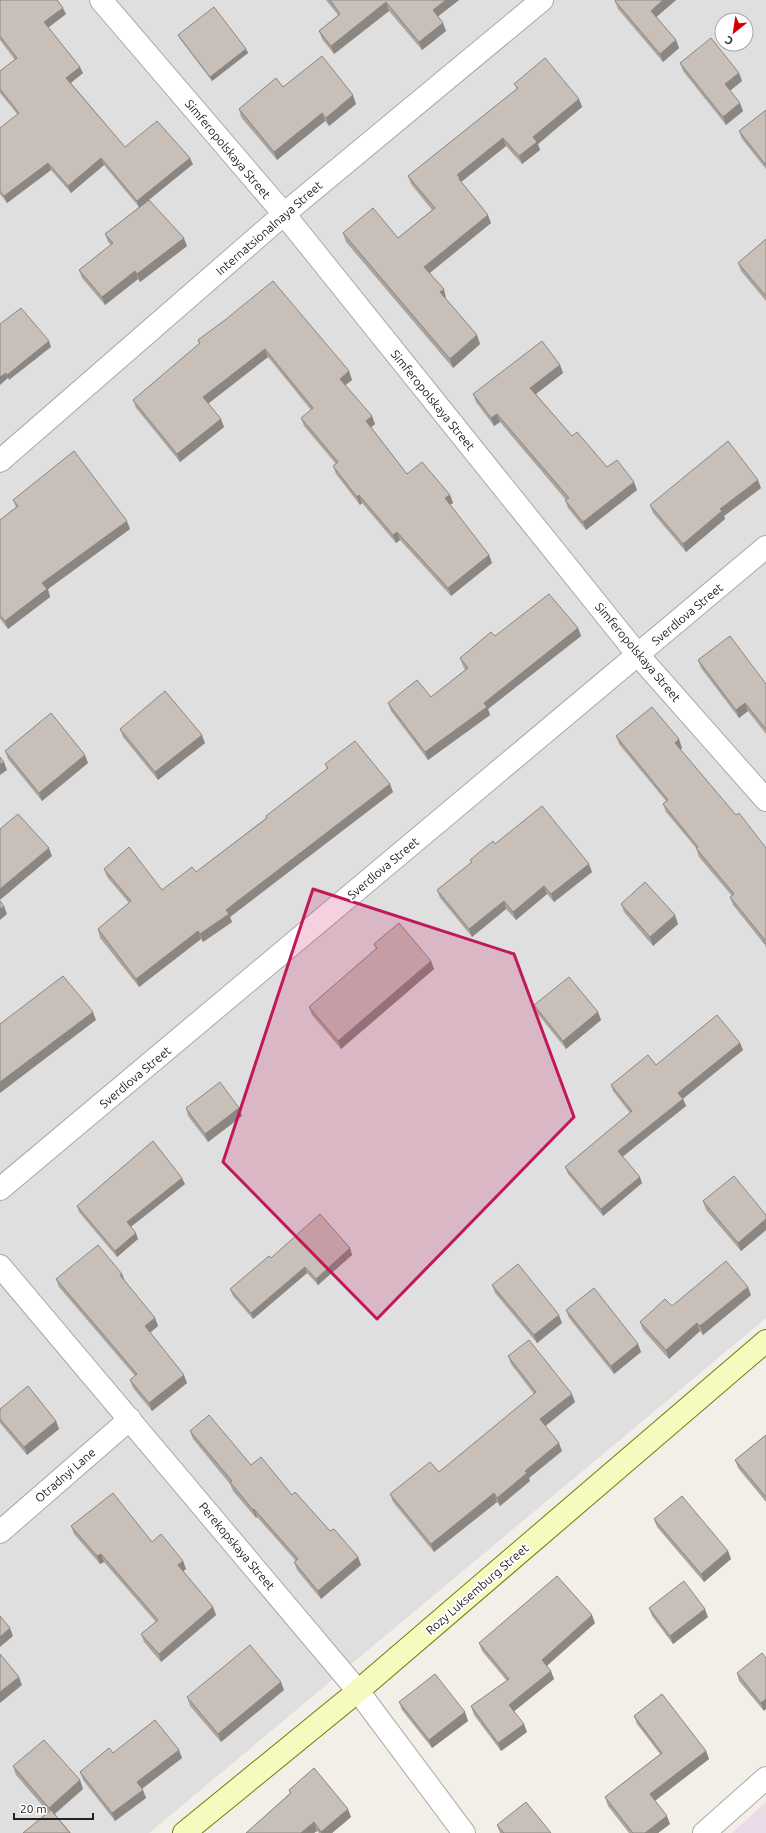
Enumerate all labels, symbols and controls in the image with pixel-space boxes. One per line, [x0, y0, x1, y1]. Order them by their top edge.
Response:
north arrow [714, 12, 754, 52]
text: С [723, 34, 735, 48]
street label: Simferopolskaya Street [183, 97, 273, 201]
street label: Internatsionalnaya Street [213, 178, 325, 278]
street label: Simferopolskaya Street [389, 347, 478, 453]
street label: Sverdlova Street [649, 580, 725, 647]
street label: Simferopolskaya Street [593, 600, 683, 704]
street label: Sverdlova Street [345, 834, 421, 901]
street label: Sverdlova Street [97, 1043, 173, 1110]
street label: Otradnyi Lane [32, 1445, 98, 1505]
street label: Perekopskaya Street [197, 1500, 278, 1593]
street label: Rozy Luksemburg Street [423, 1541, 531, 1637]
scale bar [14, 1795, 93, 1821]
text: 20 m [20, 1802, 47, 1815]

